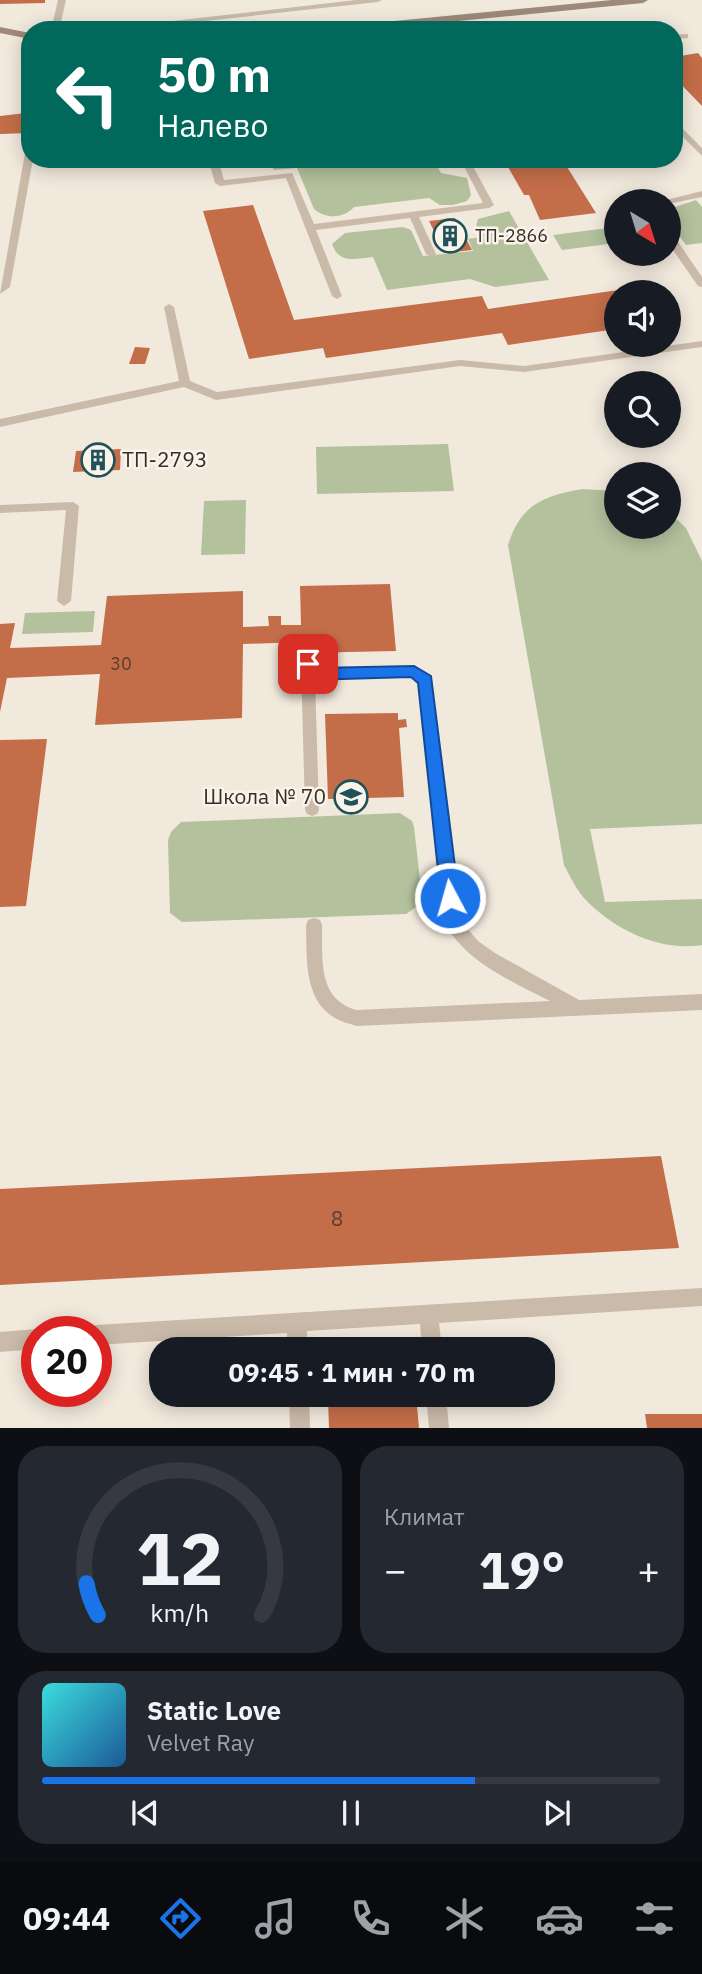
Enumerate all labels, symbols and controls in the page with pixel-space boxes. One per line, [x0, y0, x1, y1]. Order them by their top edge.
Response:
text: 50 m [157, 42, 271, 105]
icon: left [42, 49, 133, 140]
text: Налево [157, 104, 268, 146]
north arrow [604, 189, 681, 266]
map controls [604, 189, 681, 539]
building icon: ТП-2866 [431, 217, 469, 255]
place label: ТП-2866 [475, 224, 548, 247]
button: sound [604, 280, 681, 357]
button: search [604, 371, 681, 448]
building icon: ТП-2793 [79, 441, 117, 479]
place label: ТП-2793 [122, 445, 207, 473]
button: layers [604, 462, 681, 539]
pin [278, 634, 338, 694]
icon: arrive [289, 645, 327, 683]
house number: 30 [110, 652, 132, 675]
school or university icon: Школа № 70 [332, 778, 370, 816]
place label: Школа № 70 [203, 782, 326, 810]
position arrow [413, 861, 487, 935]
house number: 8 [331, 1204, 343, 1232]
speed limit sign: 20 [21, 1316, 112, 1407]
text: 09:45 · 1 мин · 70 m [228, 1355, 476, 1389]
text: Климат [384, 1501, 465, 1531]
text: 12 [136, 1511, 224, 1606]
text: 19° [479, 1536, 565, 1603]
text: − [384, 1545, 407, 1594]
text: + [637, 1545, 660, 1594]
text: km/h [151, 1596, 209, 1629]
text: Static Love [147, 1693, 281, 1727]
text: Velvet Ray [147, 1727, 254, 1757]
icon: previous [126, 1794, 164, 1832]
icon: pause [332, 1794, 370, 1832]
icon: next [538, 1794, 576, 1832]
icon: directions [156, 1894, 205, 1943]
icon: music [251, 1894, 300, 1943]
icon: phone [346, 1894, 395, 1943]
icon: climate [440, 1894, 489, 1943]
icon: car [535, 1894, 584, 1943]
icon: filters [630, 1894, 679, 1943]
text: 09:44 [23, 1897, 110, 1939]

